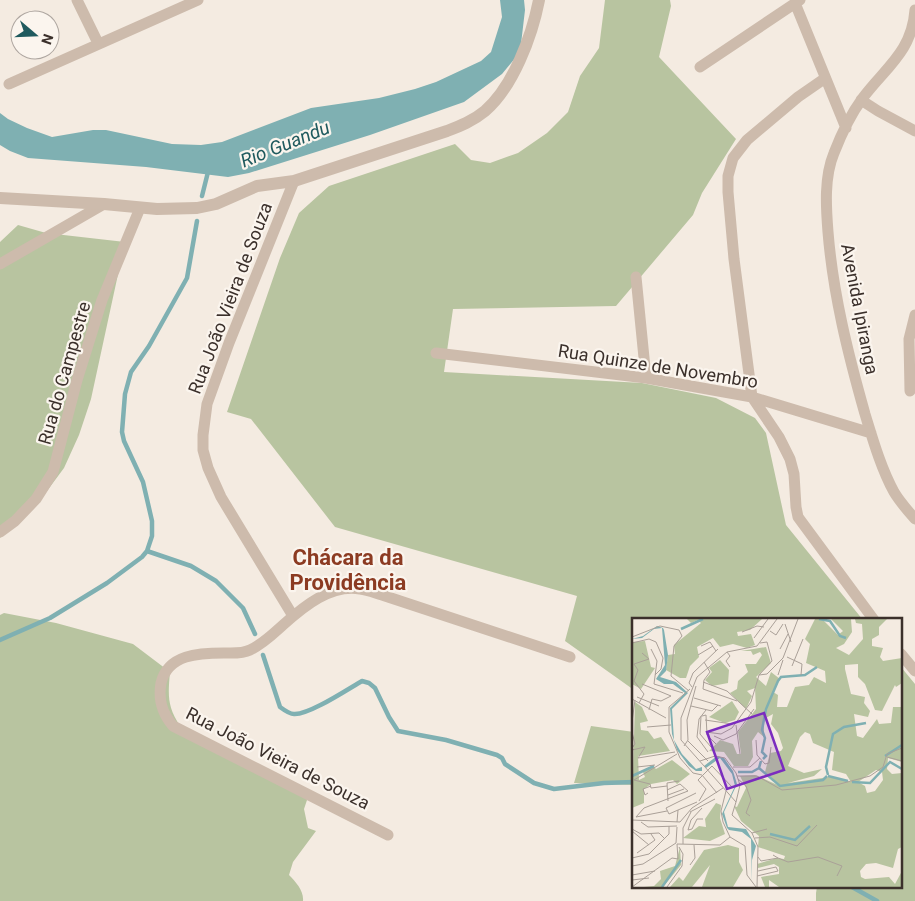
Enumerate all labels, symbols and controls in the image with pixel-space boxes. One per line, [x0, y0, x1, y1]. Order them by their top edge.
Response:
north arrow [10, 10, 60, 60]
text: N [38, 32, 56, 47]
water label: Rio Guandu [237, 116, 333, 172]
street label: Rua João Vieira de Souza [184, 199, 276, 397]
street label: Avenida Ipiranga [837, 242, 883, 376]
street label: Rua do Campestre [34, 299, 94, 447]
street label: Rua Quinze de Novembro [557, 340, 759, 392]
district label: Chácara da Providência [290, 545, 407, 595]
inset map [632, 618, 902, 888]
street label: Rua João Vieira de Souza [183, 702, 373, 814]

